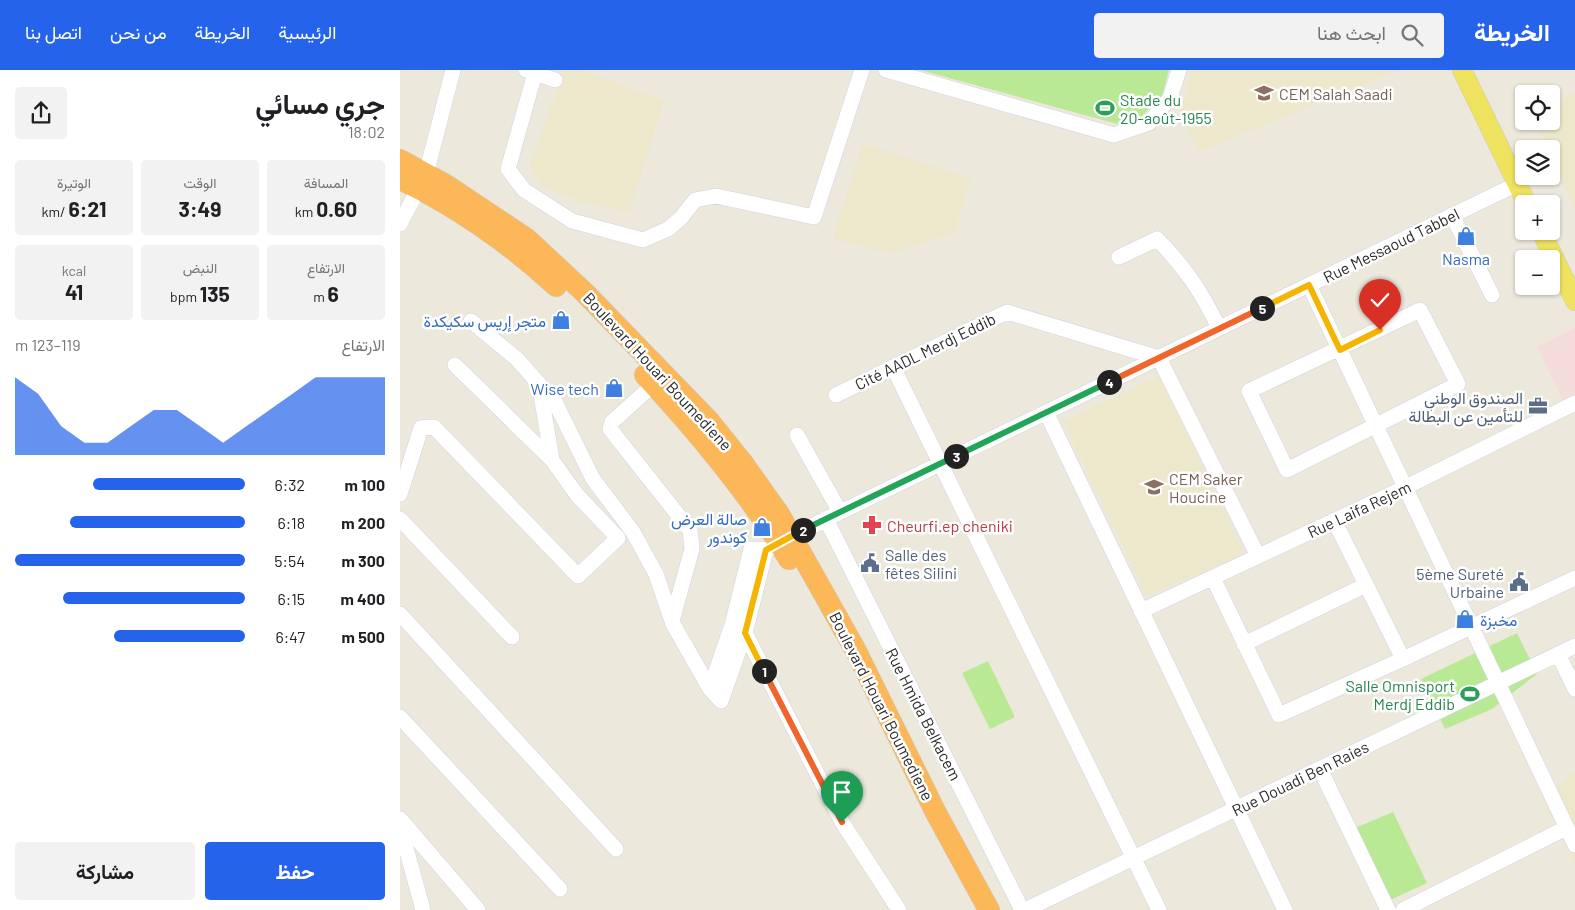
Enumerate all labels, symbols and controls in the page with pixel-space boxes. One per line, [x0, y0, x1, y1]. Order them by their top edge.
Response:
search box [1094, 13, 1444, 58]
text: الخريطة [1474, 17, 1550, 46]
text: اتصل بنا [25, 21, 82, 43]
text: من نحن [110, 21, 167, 43]
text: الخريطة [195, 21, 250, 43]
text: الرئيسية [278, 21, 336, 43]
text: ابحث هنا [1317, 21, 1386, 44]
icon: search [1398, 21, 1426, 49]
school or university icon: CEM Salah Saadi [1253, 82, 1275, 104]
place label: CEM Salah Saadi [1279, 84, 1393, 103]
map controls [1515, 85, 1560, 295]
button: locate [1515, 85, 1560, 130]
text: جري مسائي [255, 86, 385, 120]
button: share [15, 87, 67, 139]
place label: Stade du 20-août-1955 [1120, 90, 1212, 127]
sports icon: Stade du 20-août-1955 [1094, 97, 1116, 119]
text: 18:02 [348, 122, 385, 141]
button: layers [1515, 140, 1560, 185]
text: الوتيرة [57, 174, 91, 191]
text: الوقت [184, 174, 216, 191]
text: المسافة [304, 174, 348, 191]
button: + [1515, 195, 1560, 240]
text: 6:21 [69, 196, 107, 221]
text: 3:49 [179, 196, 221, 221]
text: 0.60 [316, 196, 357, 221]
text: /km [42, 203, 69, 220]
text: km [295, 203, 316, 220]
street label: Rue Messaoud Tabbel [1320, 204, 1462, 286]
shop icon: Nasma [1455, 225, 1477, 247]
place label: Nasma [1442, 249, 1490, 268]
button: − [1515, 250, 1560, 295]
text: النبض [183, 259, 217, 276]
text: الارتفاع [307, 259, 345, 276]
text: kcal [62, 262, 86, 279]
text: 41 [65, 279, 83, 304]
pin [1359, 279, 1401, 330]
text: 135 [200, 281, 230, 306]
text: 6 [328, 281, 339, 306]
icon: check [1366, 286, 1394, 314]
text: bpm [170, 288, 200, 305]
text: m [313, 288, 328, 305]
street label: Boulevard Houari Boumediene [580, 288, 736, 454]
pin: 5 [1250, 296, 1274, 320]
text: 5 [1259, 300, 1266, 317]
shop icon: متجر إريس سكيكدة [550, 309, 572, 331]
street label: Cité AADL Merdj Eddib [852, 309, 998, 393]
place label: متجر إريس سكيكدة [424, 311, 546, 332]
text: 119–123 m [15, 335, 81, 354]
text: الارتفاع [342, 335, 385, 354]
pin: 4 [1096, 370, 1122, 394]
text: 4 [1105, 374, 1114, 391]
shop icon: Wise tech [603, 377, 625, 399]
place label: Wise tech [530, 379, 599, 398]
place label: الصندوق الوطني للتأمين عن البطالة [1409, 388, 1523, 427]
office icon: الصندوق الوطني للتأمين عن البطالة [1527, 395, 1549, 417]
pin: 3 [944, 444, 968, 468]
text: 3 [953, 448, 960, 465]
place label: CEM Saker Houcine [1169, 469, 1243, 506]
text: 6:32 [275, 475, 305, 494]
text: 100 m [345, 475, 385, 494]
school or university icon: CEM Saker Houcine [1143, 476, 1165, 498]
street label: Rue Laifa Rejem [1304, 477, 1414, 541]
place label: صالة العرض كوندور [671, 509, 747, 548]
text: 6:18 [277, 513, 305, 532]
text: 200 m [341, 513, 385, 532]
pharmacy icon: Cheurfi.ep cheniki [861, 514, 883, 536]
shop icon: صالة العرض كوندور [751, 516, 773, 538]
place label: Cheurfi.ep cheniki [887, 516, 1013, 535]
pin: 2 [790, 518, 816, 542]
text: 2 [800, 522, 807, 539]
place label: Salle des fêtes Silini [885, 545, 957, 582]
text: 5:54 [274, 551, 305, 570]
text: 300 m [342, 551, 385, 570]
public building icon: Salle des fêtes Silini [859, 552, 881, 574]
place label: 5ème Sureté Urbaine [1416, 564, 1504, 601]
public building icon: 5ème Sureté Urbaine [1508, 571, 1530, 593]
text: 6:15 [278, 589, 305, 608]
text: 400 m [341, 589, 385, 608]
shop icon: مخبزة [1454, 608, 1476, 630]
street label: Boulevard Houari Boumediene [826, 609, 938, 803]
place label: مخبزة [1480, 610, 1517, 631]
text: 6:47 [275, 627, 305, 646]
text: 500 m [342, 627, 385, 646]
street label: Rue Hmida Belkacem [882, 644, 966, 784]
pin: 1 [752, 658, 776, 684]
text: 1 [762, 663, 767, 680]
place label: Salle Omnisport Merdj Eddib [1346, 676, 1455, 713]
sports icon: Salle Omnisport Merdj Eddib [1459, 683, 1481, 705]
street label: Rue Douadi Ben Raies [1228, 737, 1372, 819]
pin [821, 771, 863, 822]
icon: arrive [828, 778, 856, 806]
button: مشاركة [15, 842, 195, 900]
button: حفظ [205, 842, 385, 900]

